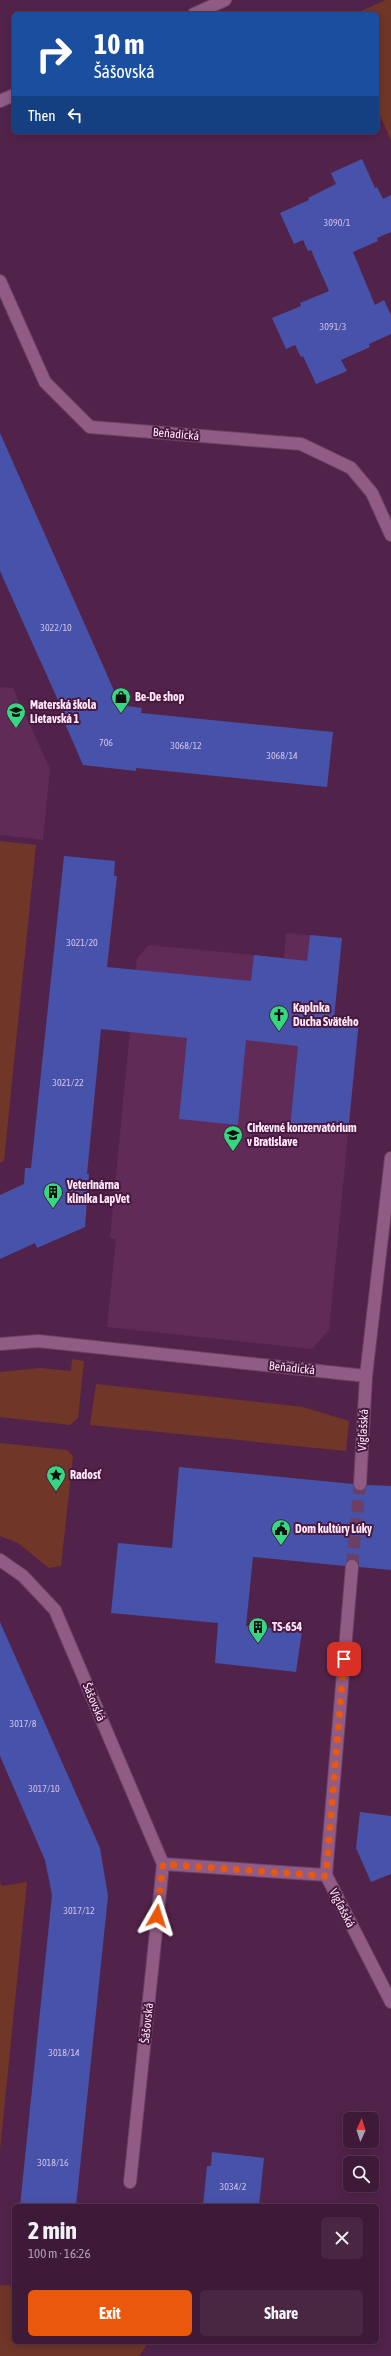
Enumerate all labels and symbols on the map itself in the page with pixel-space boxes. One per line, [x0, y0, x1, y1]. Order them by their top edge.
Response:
house number: 3090/1 [324, 217, 351, 228]
house number: 3091/3 [320, 321, 347, 332]
street label: Beňadická [152, 425, 200, 443]
house number: 3022/10 [40, 622, 72, 633]
shop icon: Be-De shop [110, 686, 132, 714]
place label: Be-De shop [135, 690, 185, 704]
place label: Materská škola Lietavská 1 [30, 698, 97, 726]
school or university icon: Materská škola Lietavská 1 [5, 701, 27, 729]
house number: 706 [99, 737, 113, 748]
house number: 3068/12 [170, 740, 202, 751]
house number: 3068/14 [266, 750, 298, 761]
house number: 3021/20 [66, 937, 98, 948]
place label: Kaplnka Ducha Svätého [293, 1001, 359, 1029]
church icon: Kaplnka Ducha Svätého [268, 1004, 290, 1032]
house number: 3021/22 [52, 1077, 84, 1088]
place label: Cirkevné konzervatórium v Bratislave [247, 1121, 357, 1149]
school or university icon: Cirkevné konzervatórium v Bratislave [222, 1124, 244, 1152]
place label: Veterinárna klinika LapVet [66, 1178, 130, 1206]
building icon: Veterinárna klinika LapVet [42, 1181, 64, 1209]
street label: Beňadická [268, 1359, 316, 1377]
street label: Vígľašská [355, 1409, 371, 1451]
place icon: Radosť [45, 1464, 67, 1492]
place label: Radosť [70, 1468, 102, 1482]
public building icon: Dom kultúry Lúky [270, 1518, 292, 1546]
place label: Dom kultúry Lúky [295, 1522, 372, 1536]
building icon: TS-654 [247, 1616, 269, 1644]
place label: TS-654 [272, 1620, 303, 1634]
pin [327, 1642, 361, 1676]
street label: Šášovská [80, 1681, 108, 1723]
house number: 3017/8 [10, 1718, 37, 1729]
house number: 3017/10 [28, 1783, 60, 1794]
street label: Vígľašská [326, 1886, 358, 1930]
position arrow [136, 1895, 178, 1937]
house number: 3017/12 [63, 1905, 95, 1916]
street label: Šášovská [138, 2002, 156, 2044]
house number: 3018/14 [48, 2047, 80, 2058]
north arrow [343, 2112, 379, 2148]
house number: 3018/16 [37, 2157, 69, 2168]
house number: 3034/2 [220, 2181, 247, 2192]

